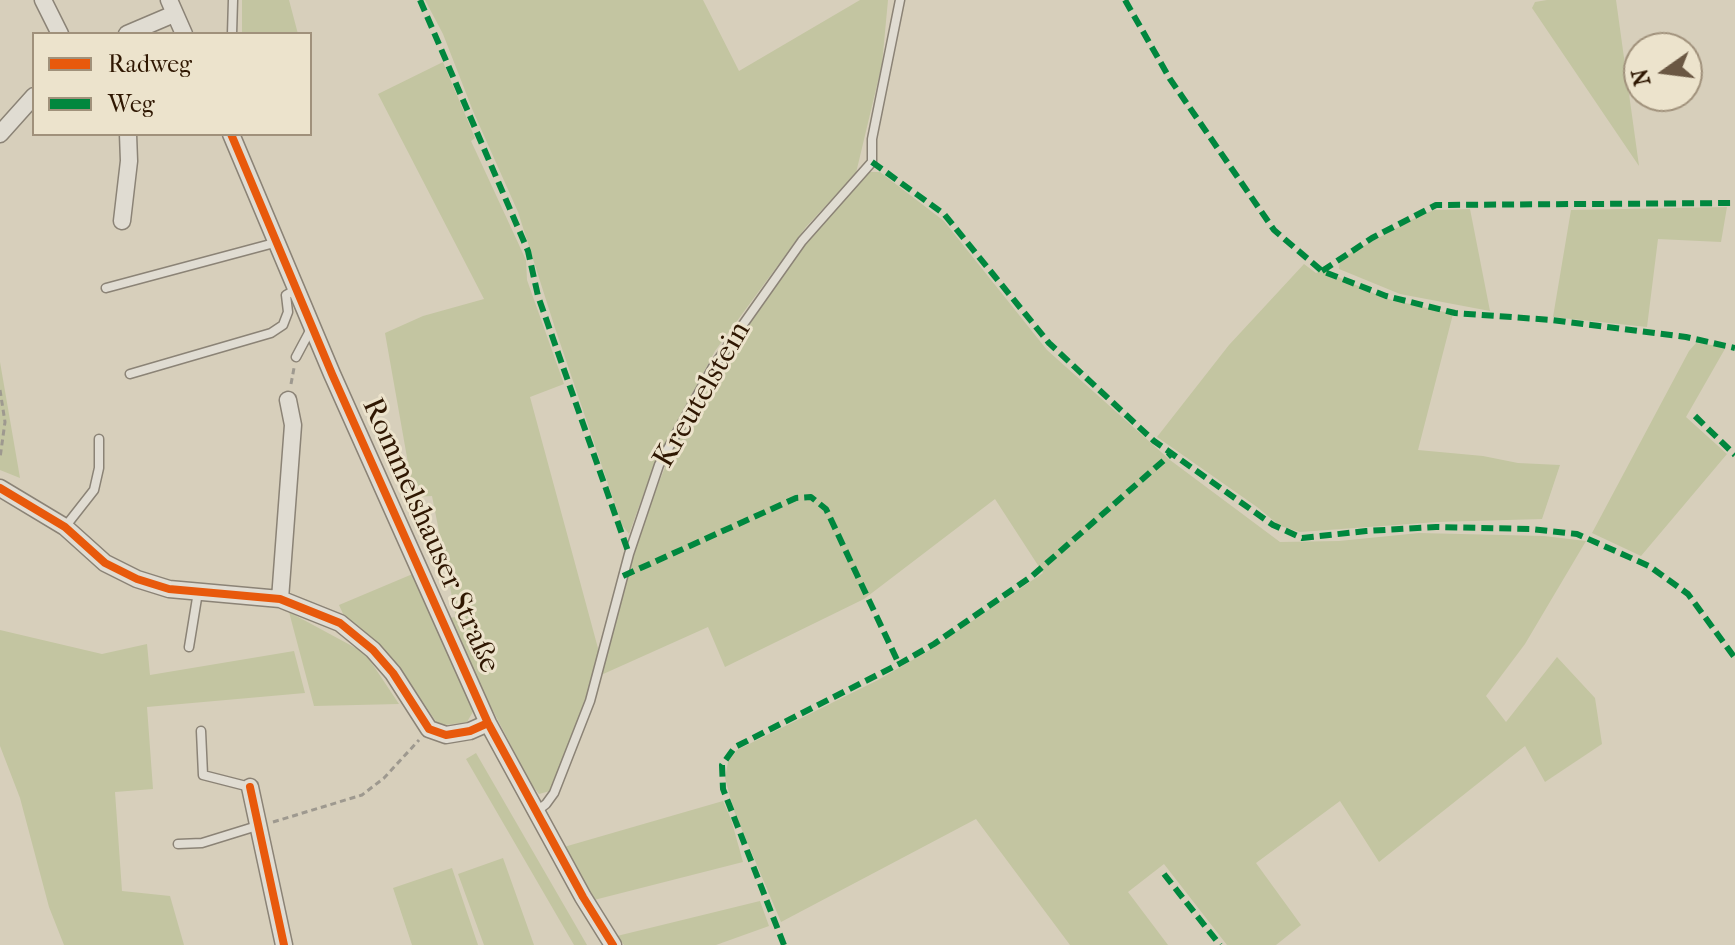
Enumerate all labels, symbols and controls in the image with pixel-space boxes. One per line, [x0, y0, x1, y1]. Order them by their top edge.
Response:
legend [32, 32, 312, 136]
north arrow [1623, 32, 1703, 112]
text: Radweg [108, 50, 192, 78]
text: N [1627, 66, 1656, 89]
text: Weg [108, 90, 155, 118]
street label: Kreutelstein [647, 316, 759, 474]
street label: Rommelshauser Straße [353, 393, 507, 679]

